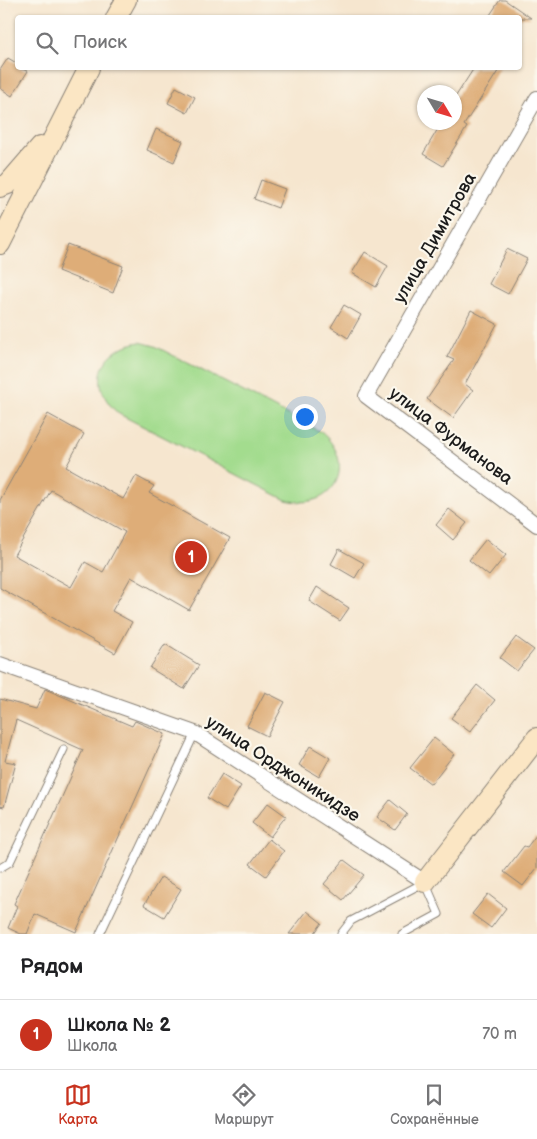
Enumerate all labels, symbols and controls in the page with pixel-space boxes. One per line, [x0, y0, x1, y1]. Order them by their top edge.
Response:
search box [15, 15, 522, 70]
icon: search [33, 29, 61, 57]
text: Поиск [73, 31, 127, 54]
north arrow [417, 85, 462, 130]
street label: улица Димитрова [389, 169, 481, 307]
street label: улица Фурманова [385, 383, 517, 489]
your location [292, 404, 318, 430]
pin: 1 [175, 538, 207, 576]
street label: улица Орджоникидзе [202, 711, 364, 827]
text: Рядом [20, 954, 83, 979]
text: Школа № 2 [67, 1014, 171, 1037]
text: 1 [33, 1025, 39, 1044]
text: 70 m [482, 1025, 517, 1044]
text: Школа [67, 1037, 117, 1056]
tab: Карта [58, 1081, 98, 1128]
tab: Маршрут [214, 1081, 274, 1128]
tab: Сохранённые [390, 1081, 479, 1128]

